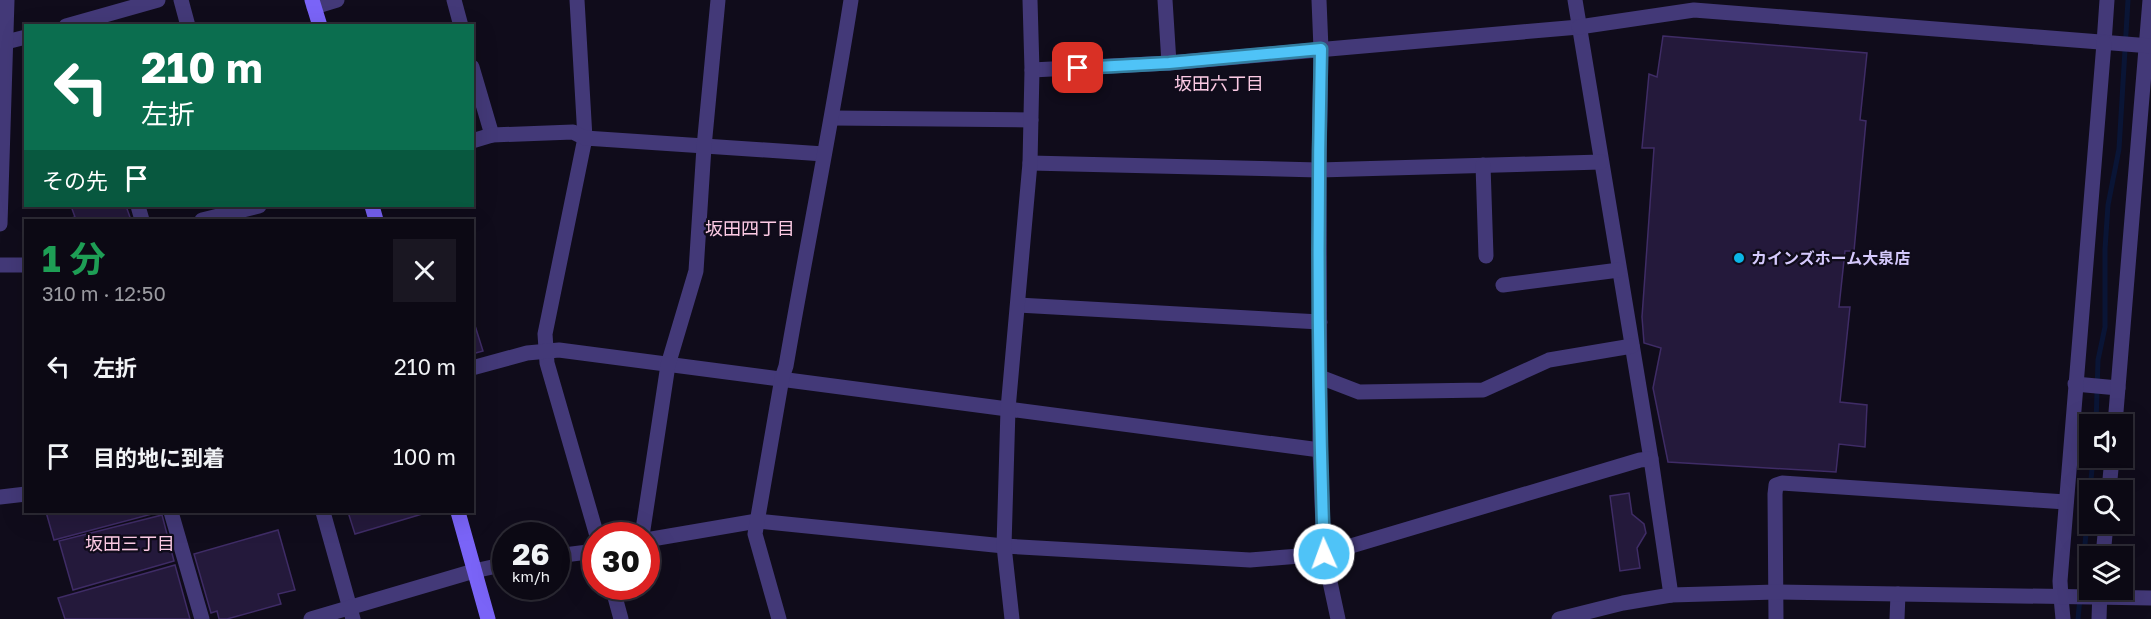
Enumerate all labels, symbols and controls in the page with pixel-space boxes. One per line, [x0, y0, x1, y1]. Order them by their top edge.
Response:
text: 210 m [141, 42, 263, 92]
pin [1052, 42, 1103, 93]
icon: left [42, 48, 120, 126]
icon: arrive [1061, 51, 1094, 84]
district label: 坂田六丁目 [1174, 72, 1264, 94]
text: 左折 [141, 98, 195, 130]
icon: arrive [120, 162, 153, 195]
text: その先 [42, 167, 108, 194]
district label: 坂田四丁目 [705, 217, 795, 239]
text: 1 分 [42, 237, 106, 280]
button: close [393, 239, 456, 302]
place label: カインズホーム大泉店 [1751, 248, 1910, 268]
marker: カインズホーム大泉店 [1732, 251, 1746, 265]
text: 310 m · 12:50 [42, 281, 166, 305]
icon: left [42, 350, 75, 383]
text: 210 m [394, 353, 456, 380]
text: 左折 [93, 354, 137, 381]
map controls [2079, 414, 2133, 600]
button: sound [2079, 414, 2133, 468]
icon: arrive [42, 440, 75, 473]
text: 100 m [393, 443, 456, 470]
text: 目的地に到着 [93, 444, 225, 471]
button: search [2079, 480, 2133, 534]
speed limit sign: 30 [582, 522, 660, 600]
position arrow [1292, 522, 1356, 586]
district label: 坂田三丁目 [85, 532, 175, 554]
text: 26 [512, 536, 550, 572]
button: layers [2079, 546, 2133, 600]
text: km/h [512, 567, 550, 585]

